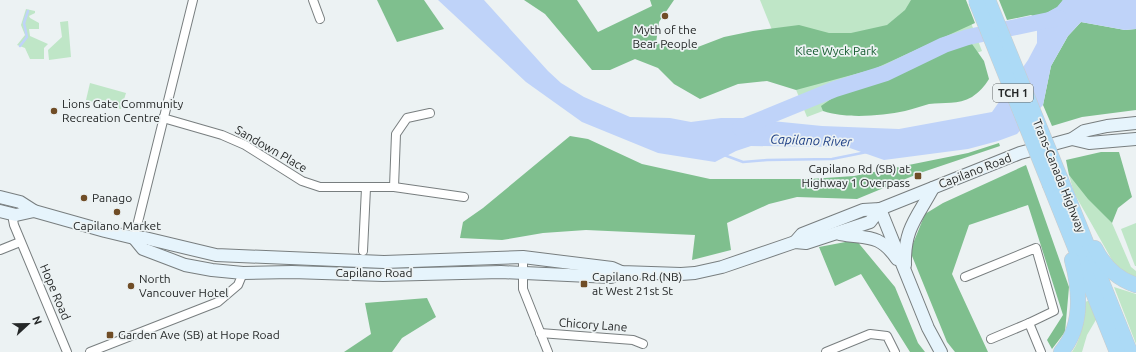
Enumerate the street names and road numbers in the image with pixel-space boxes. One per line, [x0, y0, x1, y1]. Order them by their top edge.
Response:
road number: TCH 1 [993, 84, 1033, 102]
street label: Trans-Canada Highway [1031, 117, 1088, 235]
street label: Sandown Place [233, 123, 310, 174]
street label: Capilano Road [937, 151, 1013, 190]
street label: Hope Road [38, 262, 73, 322]
street label: Capilano Road [335, 266, 413, 279]
street label: Chicory Lane [558, 316, 628, 333]

